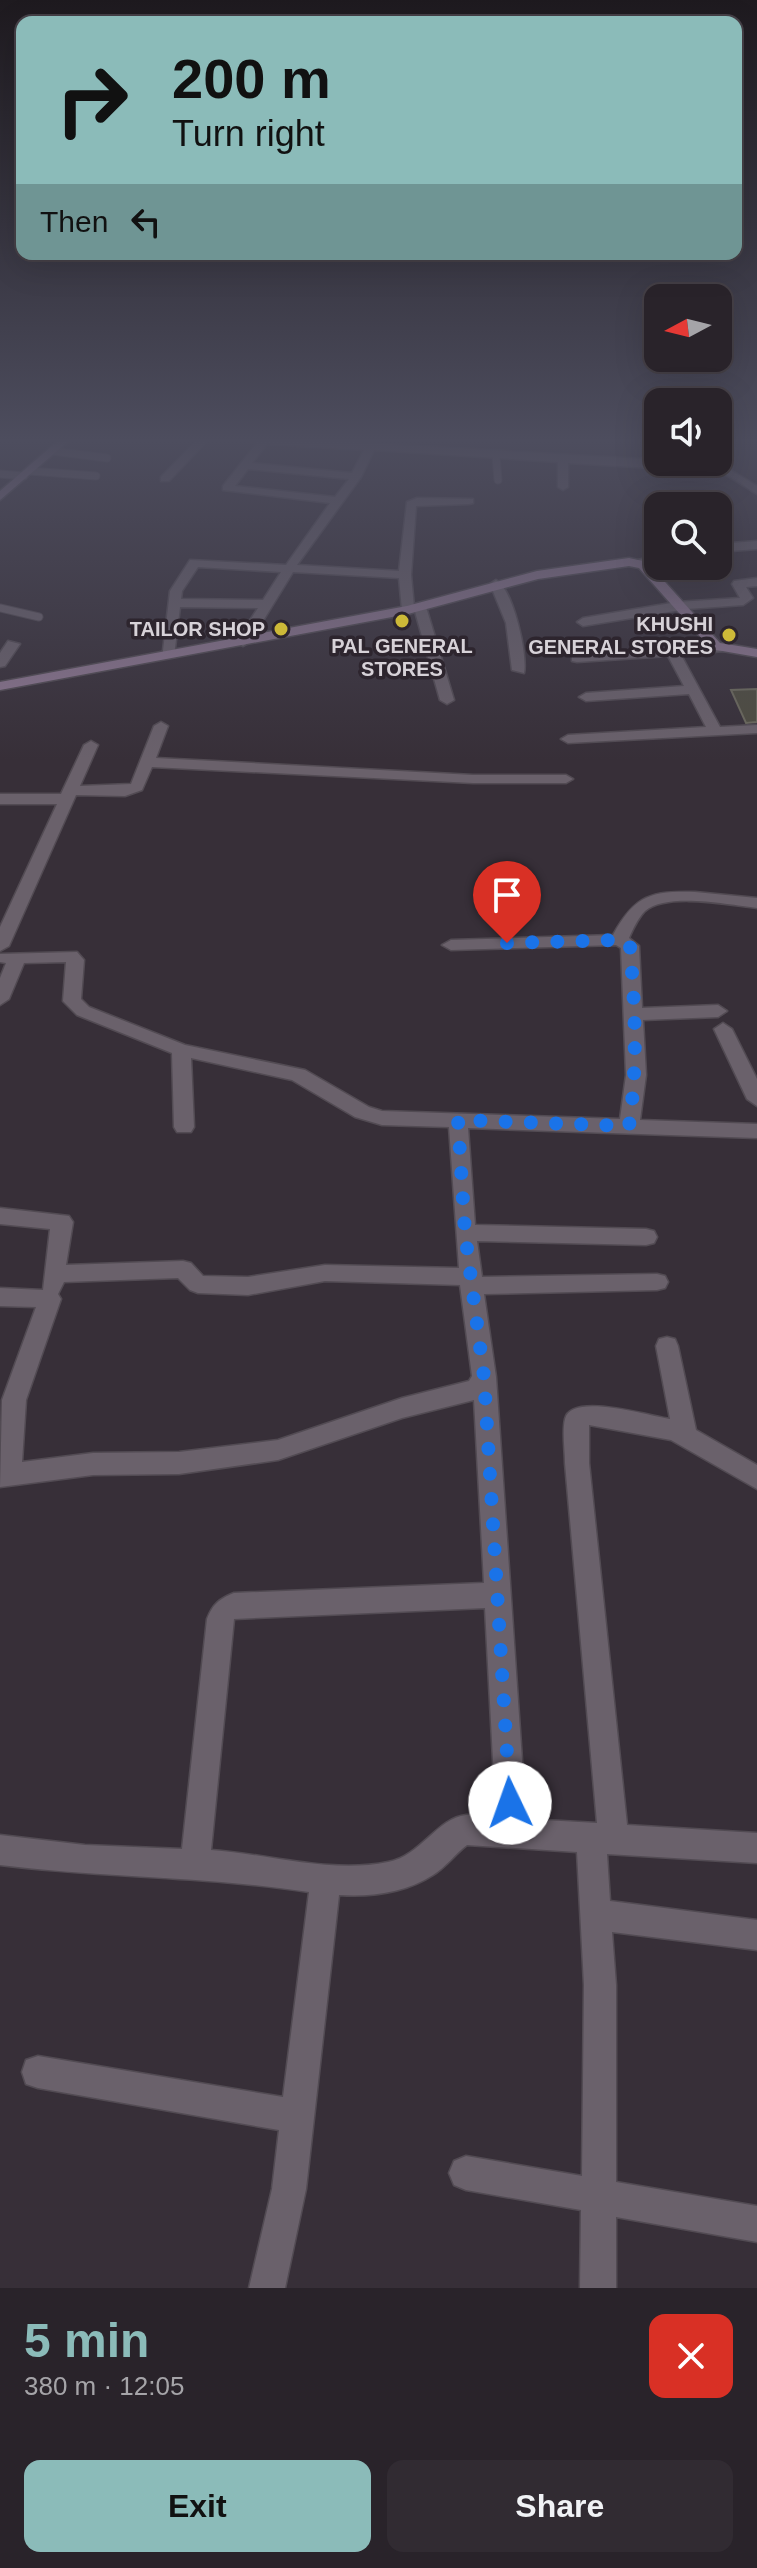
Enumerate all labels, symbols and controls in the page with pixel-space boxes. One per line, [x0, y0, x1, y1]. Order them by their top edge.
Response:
text: 200 m [172, 47, 331, 110]
icon: right [40, 48, 144, 152]
text: Turn right [172, 113, 325, 154]
icon: left [124, 200, 168, 244]
text: Then [40, 205, 108, 238]
north arrow [644, 284, 732, 372]
map controls [644, 284, 732, 580]
button: sound [644, 388, 732, 476]
button: search [644, 492, 732, 580]
marker: PAL GENERAL STORES [393, 612, 411, 630]
place label: KHUSHI GENERAL STORES [528, 613, 713, 658]
place label: TAILOR SHOP [130, 618, 265, 640]
marker: TAILOR SHOP [272, 620, 290, 638]
marker: KHUSHI GENERAL STORES [720, 626, 738, 644]
place label: PAL GENERAL STORES [331, 635, 473, 680]
pin [473, 861, 541, 943]
icon: arrive [485, 873, 529, 917]
position arrow [468, 1761, 552, 1845]
text: 5 min [24, 2314, 149, 2367]
button: close [649, 2314, 733, 2398]
text: 380 m · 12:05 [24, 2371, 184, 2401]
button: Exit [24, 2460, 371, 2552]
button: Share [387, 2460, 733, 2552]

